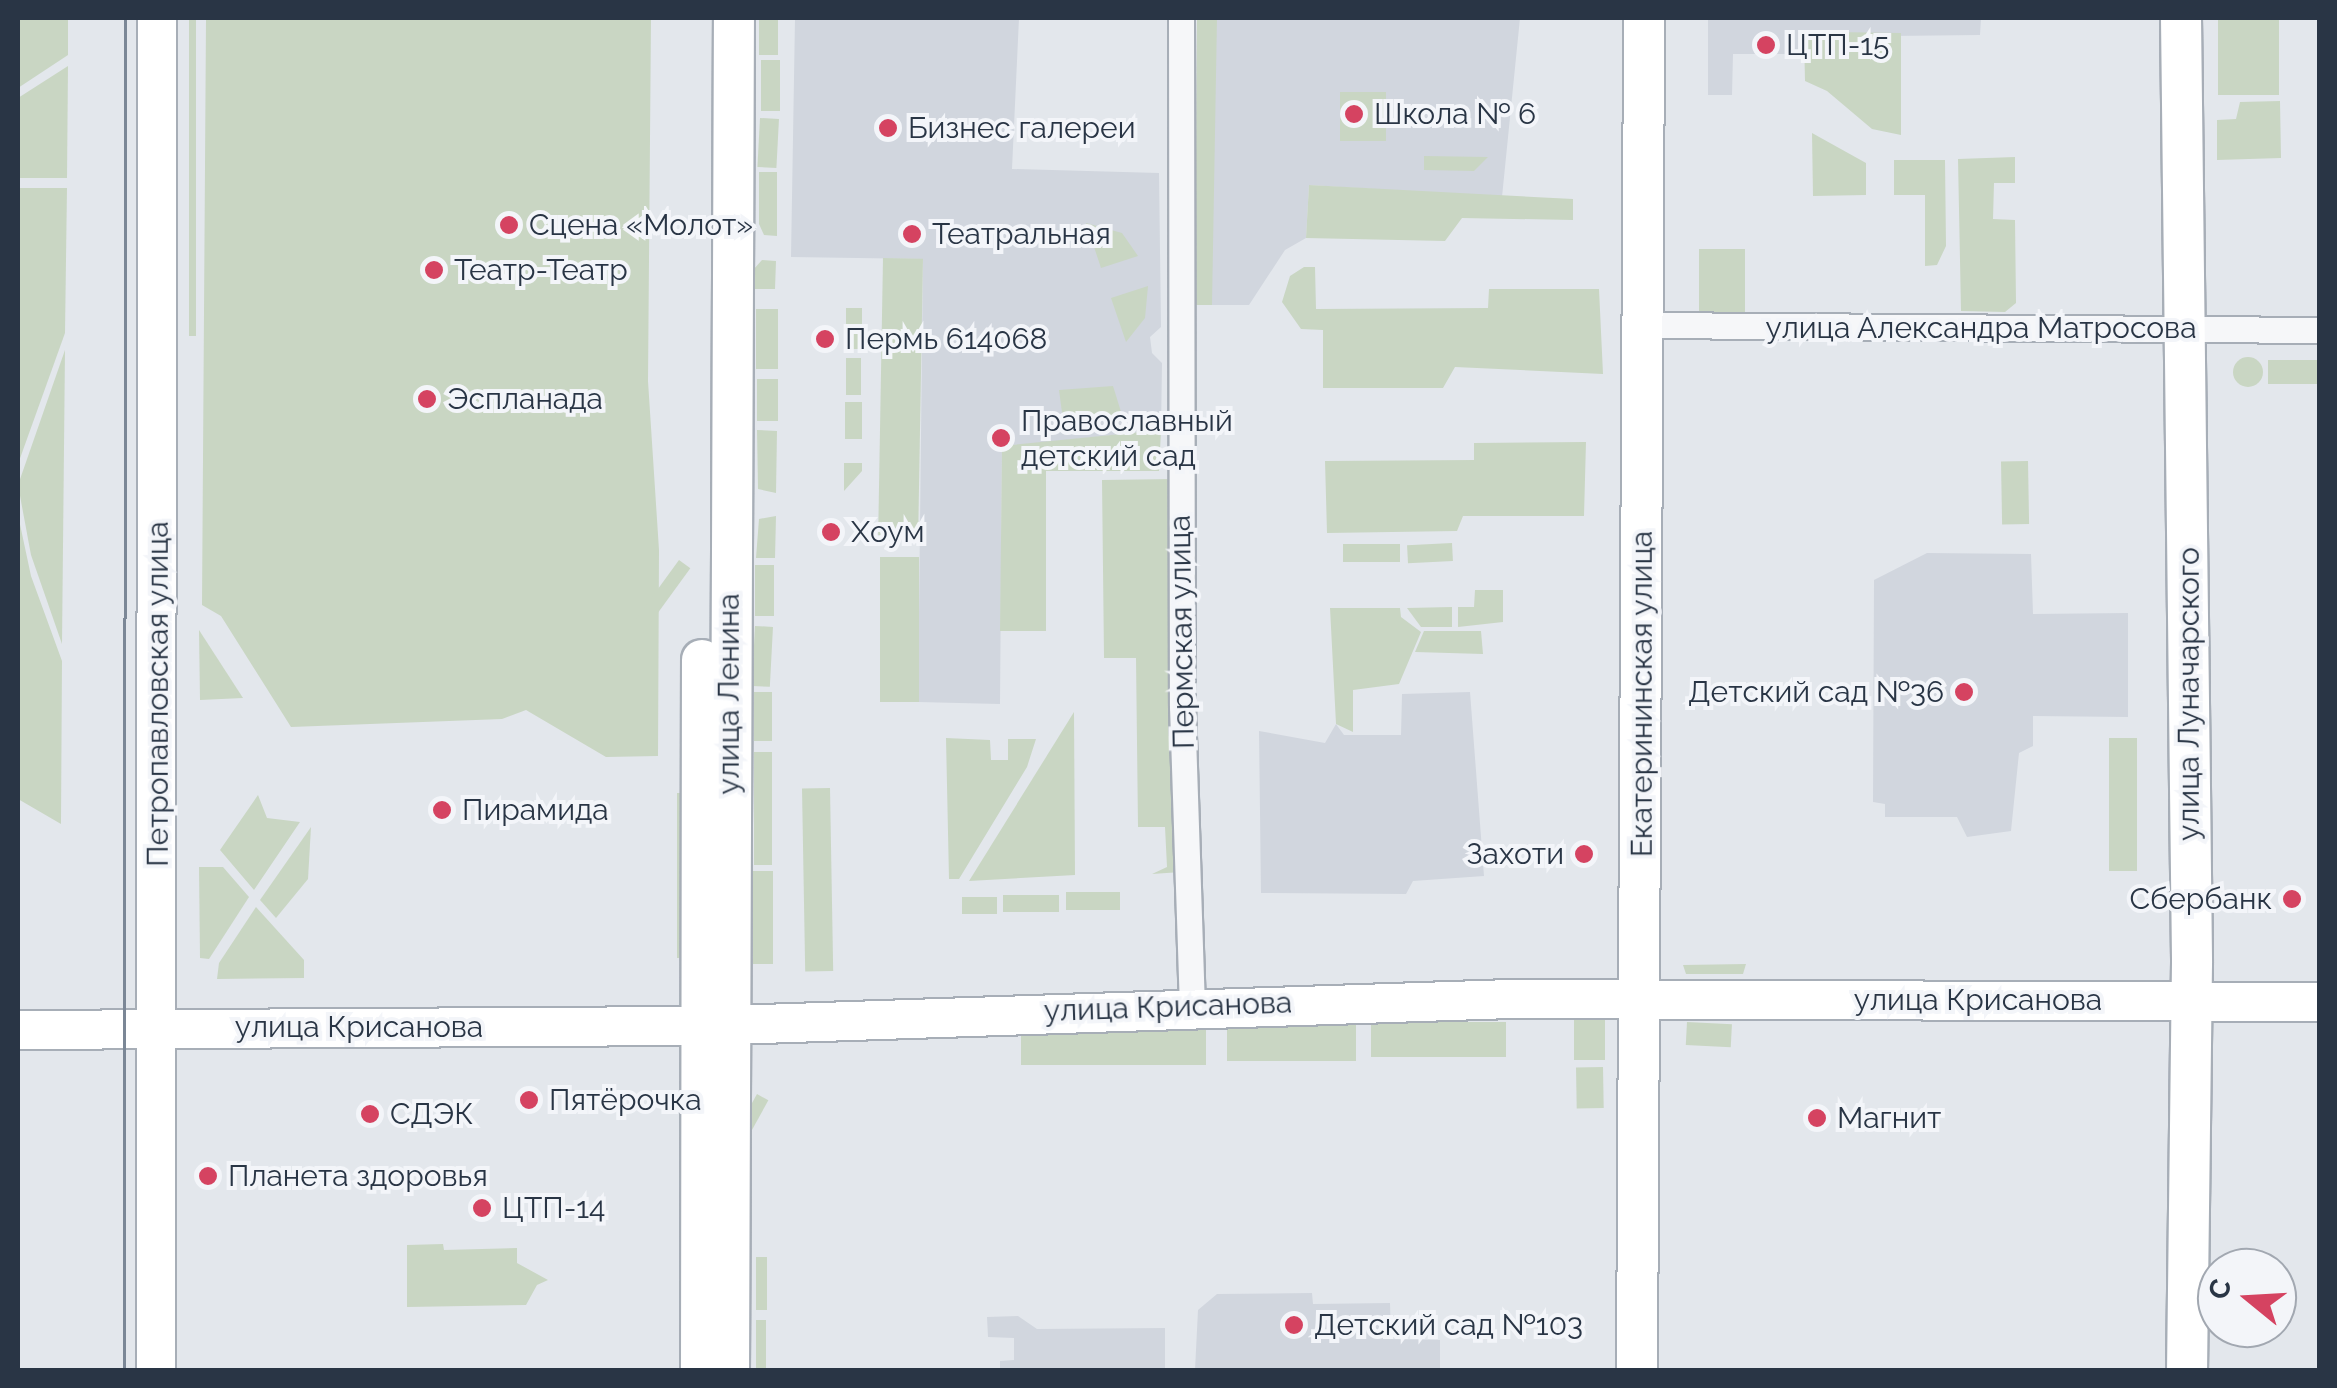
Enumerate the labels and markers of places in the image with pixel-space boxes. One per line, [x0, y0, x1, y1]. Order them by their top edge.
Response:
place label: ЦТП-15 [1786, 27, 1889, 63]
marker: ЦТП-15 [1755, 34, 1777, 56]
place label: Школа № 6 [1374, 96, 1536, 132]
marker: Школа № 6 [1343, 103, 1365, 125]
place label: Бизнес галереи [908, 110, 1136, 146]
marker: Бизнес галереи [877, 117, 899, 139]
place label: Сцена «Молот» [529, 207, 753, 243]
marker: Сцена «Молот» [498, 214, 520, 236]
place label: Театральная [932, 216, 1111, 252]
marker: Театральная [901, 223, 923, 245]
place label: Театр-Театр [454, 252, 628, 288]
marker: Театр-Театр [423, 259, 445, 281]
place label: Пермь 614068 [845, 321, 1047, 357]
marker: Пермь 614068 [814, 328, 836, 350]
place label: Эспланада [447, 381, 603, 417]
marker: Эспланада [416, 388, 438, 410]
place label: Православный детский сад [1021, 403, 1233, 474]
marker: Православный детский сад [990, 427, 1012, 449]
place label: Хоум [851, 514, 925, 550]
marker: Хоум [820, 521, 842, 543]
place label: Детский сад №36 [1688, 674, 1944, 710]
marker: Детский сад №36 [1953, 681, 1975, 703]
place label: Пирамида [462, 792, 609, 828]
marker: Пирамида [431, 799, 453, 821]
place label: Захоти [1466, 836, 1564, 872]
marker: Захоти [1573, 843, 1595, 865]
place label: Сбербанк [2129, 881, 2272, 917]
marker: Сбербанк [2281, 888, 2303, 910]
place label: Пятёрочка [549, 1082, 702, 1118]
marker: Пятёрочка [518, 1089, 540, 1111]
place label: СДЭК [390, 1096, 473, 1132]
place label: Магнит [1837, 1100, 1941, 1136]
marker: СДЭК [359, 1103, 381, 1125]
marker: Магнит [1806, 1107, 1828, 1129]
place label: Планета здоровья [228, 1158, 488, 1194]
marker: Планета здоровья [197, 1165, 219, 1187]
place label: ЦТП-14 [502, 1190, 605, 1226]
marker: ЦТП-14 [471, 1197, 493, 1219]
place label: Детский сад №103 [1314, 1307, 1583, 1343]
marker: Детский сад №103 [1283, 1314, 1305, 1336]

